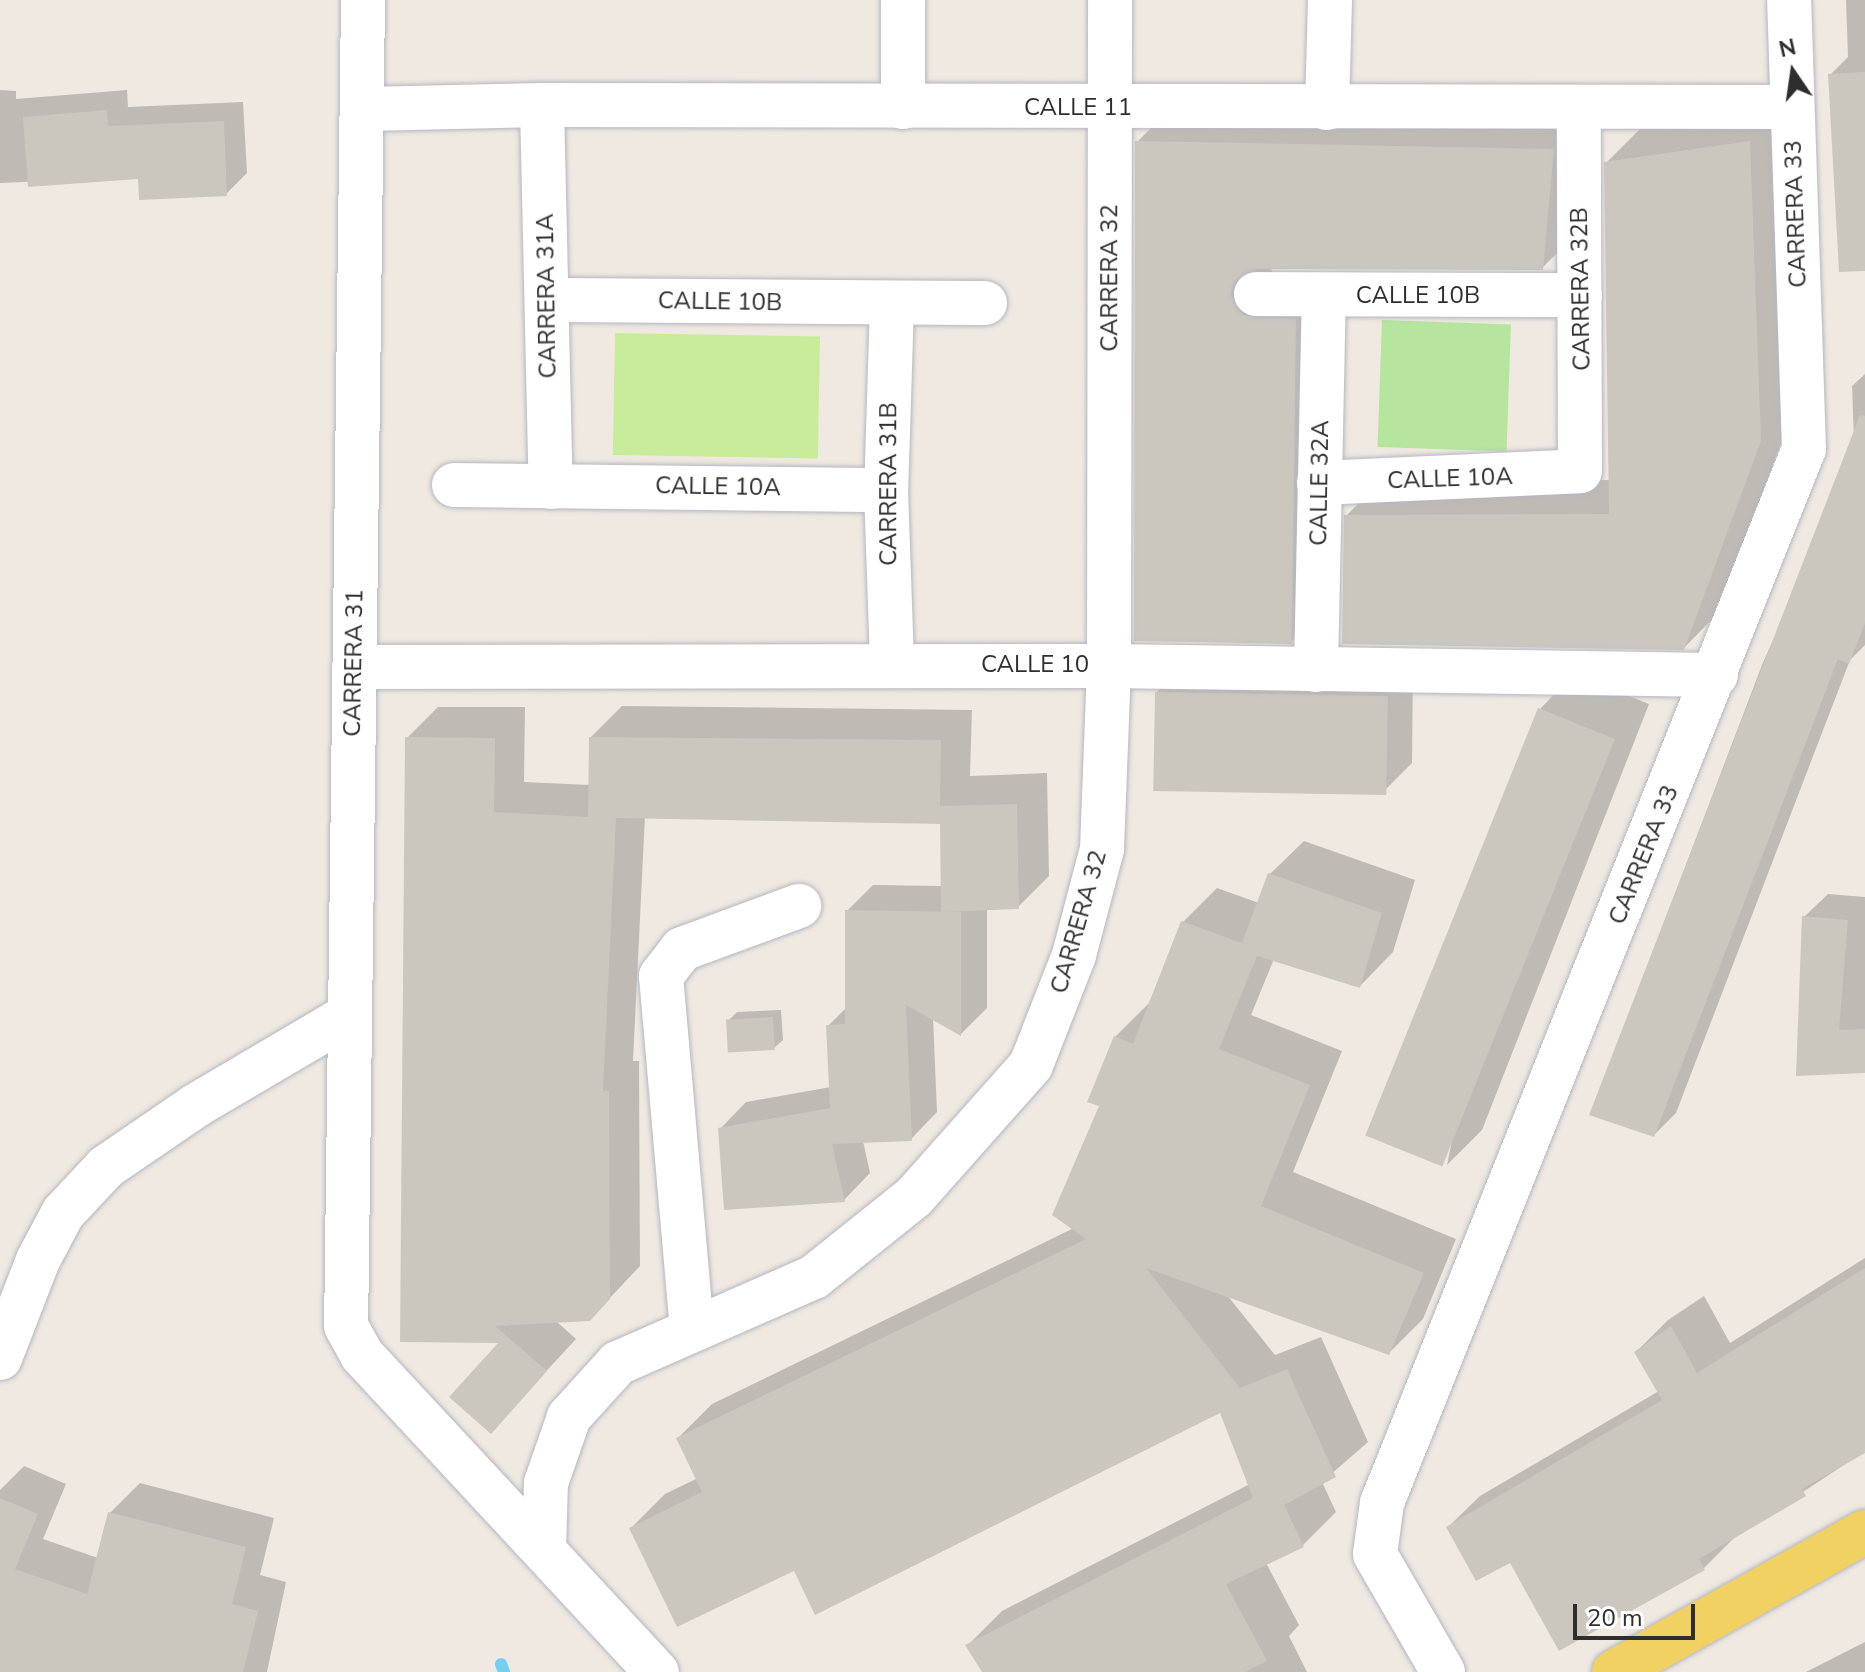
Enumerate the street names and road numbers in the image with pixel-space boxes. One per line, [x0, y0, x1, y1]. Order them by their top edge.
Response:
street label: CALLE 11 [1024, 94, 1132, 122]
street label: CARRERA 33 [1779, 140, 1813, 288]
street label: CARRERA 32 [1096, 204, 1124, 352]
street label: CARRERA 32B [1565, 207, 1597, 371]
street label: CARRERA 31A [531, 213, 563, 379]
street label: CALLE 10B [1356, 282, 1480, 310]
street label: CALLE 10B [658, 287, 782, 317]
street label: CARRERA 31B [875, 402, 903, 566]
street label: CALLE 32A [1305, 420, 1335, 546]
street label: CALLE 10A [1387, 462, 1513, 496]
street label: CALLE 10A [655, 472, 781, 502]
street label: CARRERA 31 [338, 589, 370, 737]
street label: CALLE 10 [981, 651, 1089, 679]
street label: CARRERA 33 [1603, 781, 1685, 929]
street label: CARRERA 32 [1045, 847, 1113, 997]

